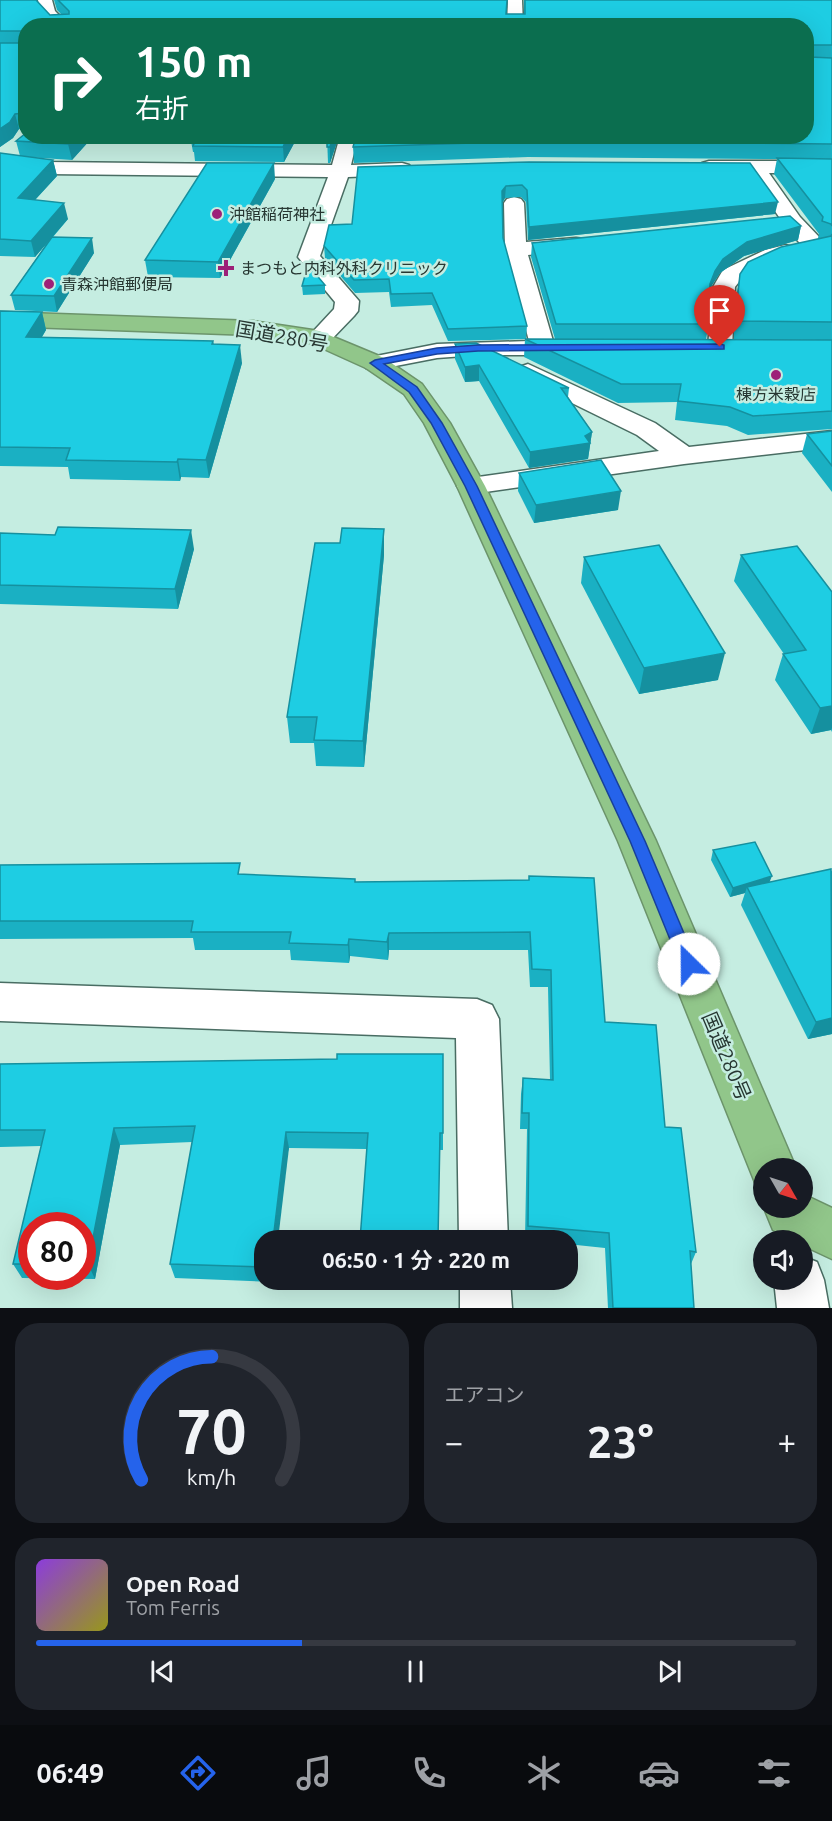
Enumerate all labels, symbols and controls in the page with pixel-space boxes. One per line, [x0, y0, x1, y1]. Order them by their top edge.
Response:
text: 150 m [135, 38, 252, 85]
icon: right [36, 42, 114, 120]
text: 右折 [135, 93, 189, 123]
place label: 沖館稲荷神社 [229, 205, 325, 223]
marker: 沖館稲荷神社 [210, 207, 224, 221]
marker: まつもと内科外科クリニック [217, 259, 235, 277]
place label: まつもと内科外科クリニック [240, 259, 448, 277]
place label: 青森沖館郵便局 [61, 275, 173, 293]
marker: 青森沖館郵便局 [42, 277, 56, 291]
pin [694, 285, 745, 347]
icon: arrive [703, 294, 736, 327]
street label: 国道280号 [234, 317, 330, 355]
marker: 棟方米穀店 [769, 368, 783, 382]
place label: 棟方米穀店 [736, 385, 816, 403]
position arrow [657, 932, 721, 996]
street label: 国道280号 [698, 1008, 756, 1104]
north arrow [753, 1158, 813, 1218]
map controls [753, 1158, 813, 1290]
speed limit sign: 80 [18, 1212, 96, 1290]
button: sound [753, 1230, 813, 1290]
text: 06:50 · 1 分 · 220 m [322, 1247, 510, 1272]
text: エアコン [445, 1383, 525, 1406]
text: 70 [177, 1396, 247, 1466]
text: 23° [587, 1416, 654, 1467]
text: − [445, 1423, 463, 1460]
text: + [777, 1423, 796, 1460]
text: km/h [187, 1465, 236, 1489]
text: Open Road [126, 1571, 240, 1596]
text: Tom Ferris [126, 1596, 220, 1619]
icon: previous [146, 1655, 179, 1688]
icon: pause [399, 1655, 432, 1688]
icon: next [653, 1655, 686, 1688]
icon: directions [177, 1752, 219, 1794]
icon: music [293, 1752, 335, 1794]
icon: phone [408, 1752, 450, 1794]
icon: climate [523, 1752, 565, 1794]
icon: car [638, 1752, 680, 1794]
icon: filters [753, 1752, 795, 1794]
text: 06:49 [37, 1758, 104, 1788]

